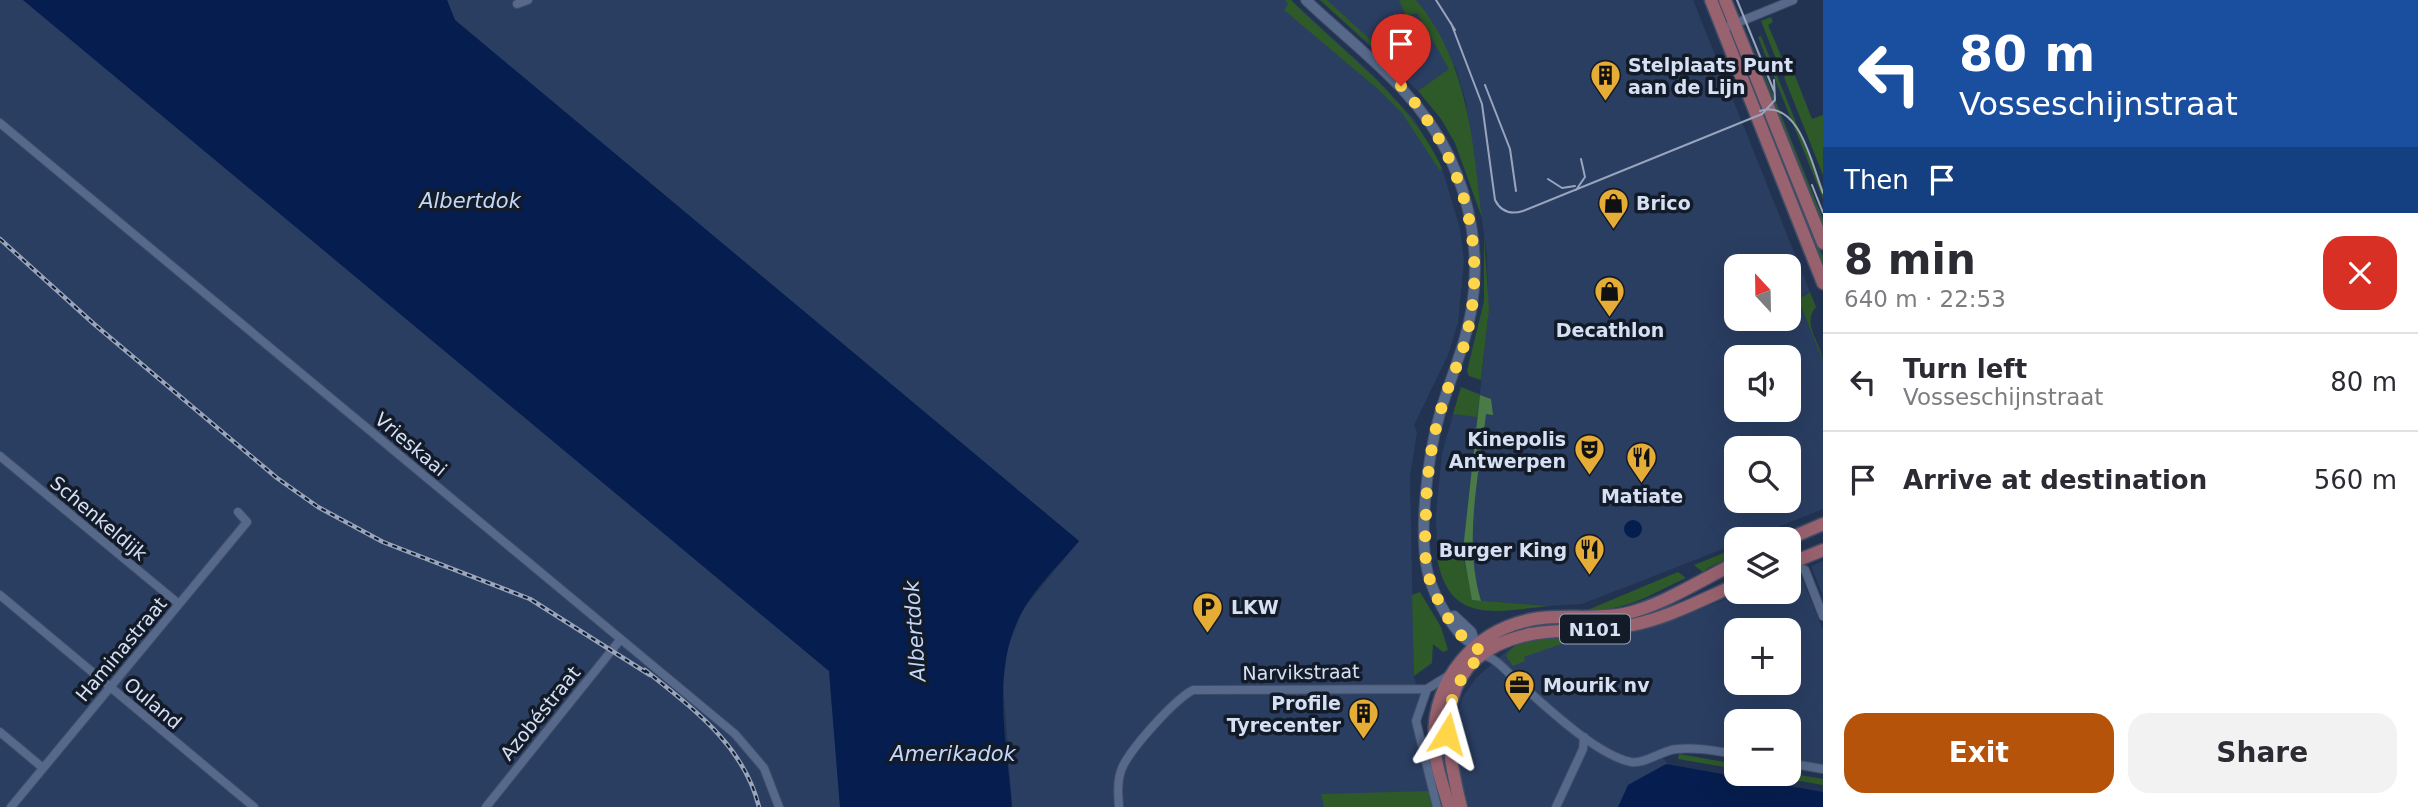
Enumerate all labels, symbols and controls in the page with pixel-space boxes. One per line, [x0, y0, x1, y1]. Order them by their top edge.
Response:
pin [1371, 14, 1431, 86]
icon: arrive [1382, 25, 1420, 63]
text: 80 m [1959, 26, 2095, 83]
icon: left [1844, 28, 1935, 119]
place label: Stelplaats Punt aan de Lijn [1628, 54, 1793, 98]
building icon: Stelplaats Punt aan de Lijn [1588, 59, 1622, 103]
text: Vosseschijnstraat [1959, 85, 2238, 123]
icon: arrive [1923, 161, 1961, 199]
text: Then [1844, 165, 1909, 195]
shop icon: Brico [1596, 186, 1630, 230]
water label: Albertdok [417, 189, 522, 213]
place label: Brico [1636, 192, 1691, 214]
text: 8 min [1844, 235, 1976, 284]
button: close [2323, 236, 2397, 310]
north arrow [1724, 254, 1801, 331]
map controls [1724, 254, 1801, 786]
shop icon: Decathlon [1593, 274, 1627, 318]
text: 640 m · 22:53 [1844, 286, 2006, 312]
place label: Decathlon [1556, 319, 1664, 341]
button: sound [1724, 345, 1801, 422]
text: Turn left [1903, 354, 2027, 384]
icon: left [1844, 363, 1882, 401]
text: 80 m [2330, 367, 2397, 397]
text: Vosseschijnstraat [1903, 384, 2103, 410]
street label: Vrieskaai [371, 408, 451, 480]
place label: Kinepolis Antwerpen [1449, 428, 1566, 472]
theatre icon: Kinepolis Antwerpen [1572, 433, 1606, 477]
button: search [1724, 436, 1801, 513]
restaurant icon: Matiate [1625, 440, 1659, 484]
icon: arrive [1844, 461, 1882, 499]
text: Arrive at destination [1903, 465, 2207, 495]
text: 560 m [2314, 465, 2397, 495]
street label: Schenkeldijk [46, 471, 152, 565]
place label: Matiate [1601, 485, 1683, 507]
button: layers [1724, 527, 1801, 604]
restaurant icon: Burger King [1573, 533, 1607, 577]
place label: Burger King [1439, 539, 1567, 561]
water label: Albertdok [899, 579, 931, 685]
parking icon: LKW [1191, 590, 1225, 634]
street label: Haminastraat [71, 592, 171, 706]
place label: LKW [1231, 596, 1279, 618]
road number: N101 [1560, 614, 1630, 644]
button: + [1724, 618, 1801, 695]
street label: Narvikstraat [1242, 660, 1360, 684]
street label: Azobéstraat [496, 662, 584, 764]
office icon: Mourik nv [1503, 668, 1537, 712]
street label: Ouland [120, 673, 186, 733]
place label: Mourik nv [1543, 674, 1650, 696]
place label: Profile Tyrecenter [1227, 692, 1342, 736]
building icon: Profile Tyrecenter [1347, 697, 1381, 741]
position arrow [1410, 697, 1484, 771]
button: − [1724, 709, 1801, 786]
button: Exit [1844, 713, 2114, 793]
button: Share [2128, 713, 2397, 793]
water label: Amerikadok [888, 742, 1017, 766]

